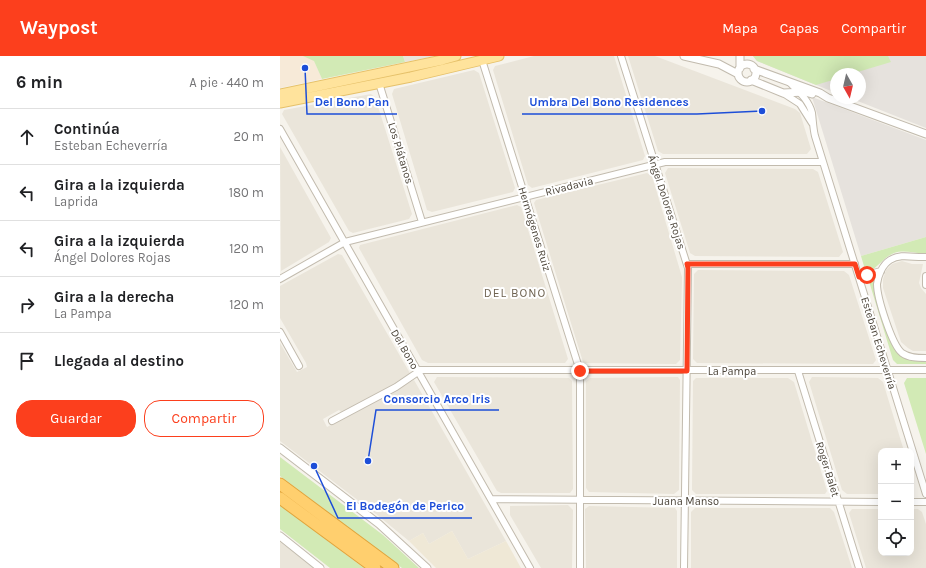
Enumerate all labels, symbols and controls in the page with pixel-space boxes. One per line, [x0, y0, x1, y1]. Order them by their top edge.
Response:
text: Waypost [20, 17, 98, 39]
text: Mapa [722, 20, 758, 37]
text: Capas [780, 20, 819, 37]
text: Compartir [841, 20, 906, 37]
north arrow [830, 68, 866, 104]
text: 6 min [16, 72, 63, 92]
text: A pie · 440 m [189, 75, 264, 90]
callout: Del Bono Pan [307, 90, 397, 114]
callout: Umbra Del Bono Residences [522, 90, 697, 114]
text: Del Bono Pan [315, 95, 389, 109]
text: Umbra Del Bono Residences [529, 95, 689, 109]
text: Continúa [54, 120, 120, 138]
street label: Los Plátanos [385, 121, 416, 186]
icon: ahead [16, 126, 38, 148]
text: 20 m [234, 129, 264, 144]
text: Esteban Echeverría [54, 138, 168, 153]
street label: Ángel Dolores Rojas [645, 152, 690, 251]
street label: Rivadavia [544, 174, 594, 199]
text: Gira a la izquierda [54, 176, 185, 194]
icon: left [16, 182, 38, 204]
text: 180 m [229, 185, 264, 200]
street label: Hermógenes Ruiz [515, 185, 554, 273]
text: Laprida [54, 194, 98, 209]
text: Gira a la izquierda [54, 232, 185, 250]
icon: left [16, 238, 38, 260]
text: 120 m [229, 241, 264, 256]
text: Ángel Dolores Rojas [54, 250, 171, 265]
route start [858, 266, 876, 284]
district label: DEL BONO [484, 286, 546, 300]
text: Gira a la derecha [54, 288, 174, 306]
icon: right [16, 294, 38, 316]
street label: Esteban Echeverría [858, 295, 899, 391]
text: 120 m [229, 297, 264, 312]
text: La Pampa [54, 306, 112, 321]
street label: Del Bono [388, 327, 421, 372]
icon: arrive [16, 350, 38, 372]
text: Llegada al destino [54, 352, 184, 370]
route end [571, 362, 589, 380]
street label: La Pampa [708, 365, 756, 378]
callout: Consorcio Arco Iris [376, 386, 499, 410]
text: Consorcio Arco Iris [384, 392, 490, 406]
button: Guardar [16, 400, 136, 437]
button: Compartir [144, 400, 264, 437]
street label: Roger Balet [813, 440, 842, 498]
map controls [878, 448, 914, 556]
button: + [878, 448, 914, 484]
button: − [878, 484, 914, 520]
callout: El Bodegón de Perico [338, 494, 472, 518]
street label: Juana Manso [653, 495, 719, 508]
text: El Bodegón de Perico [346, 499, 464, 513]
button: locate [878, 520, 914, 556]

